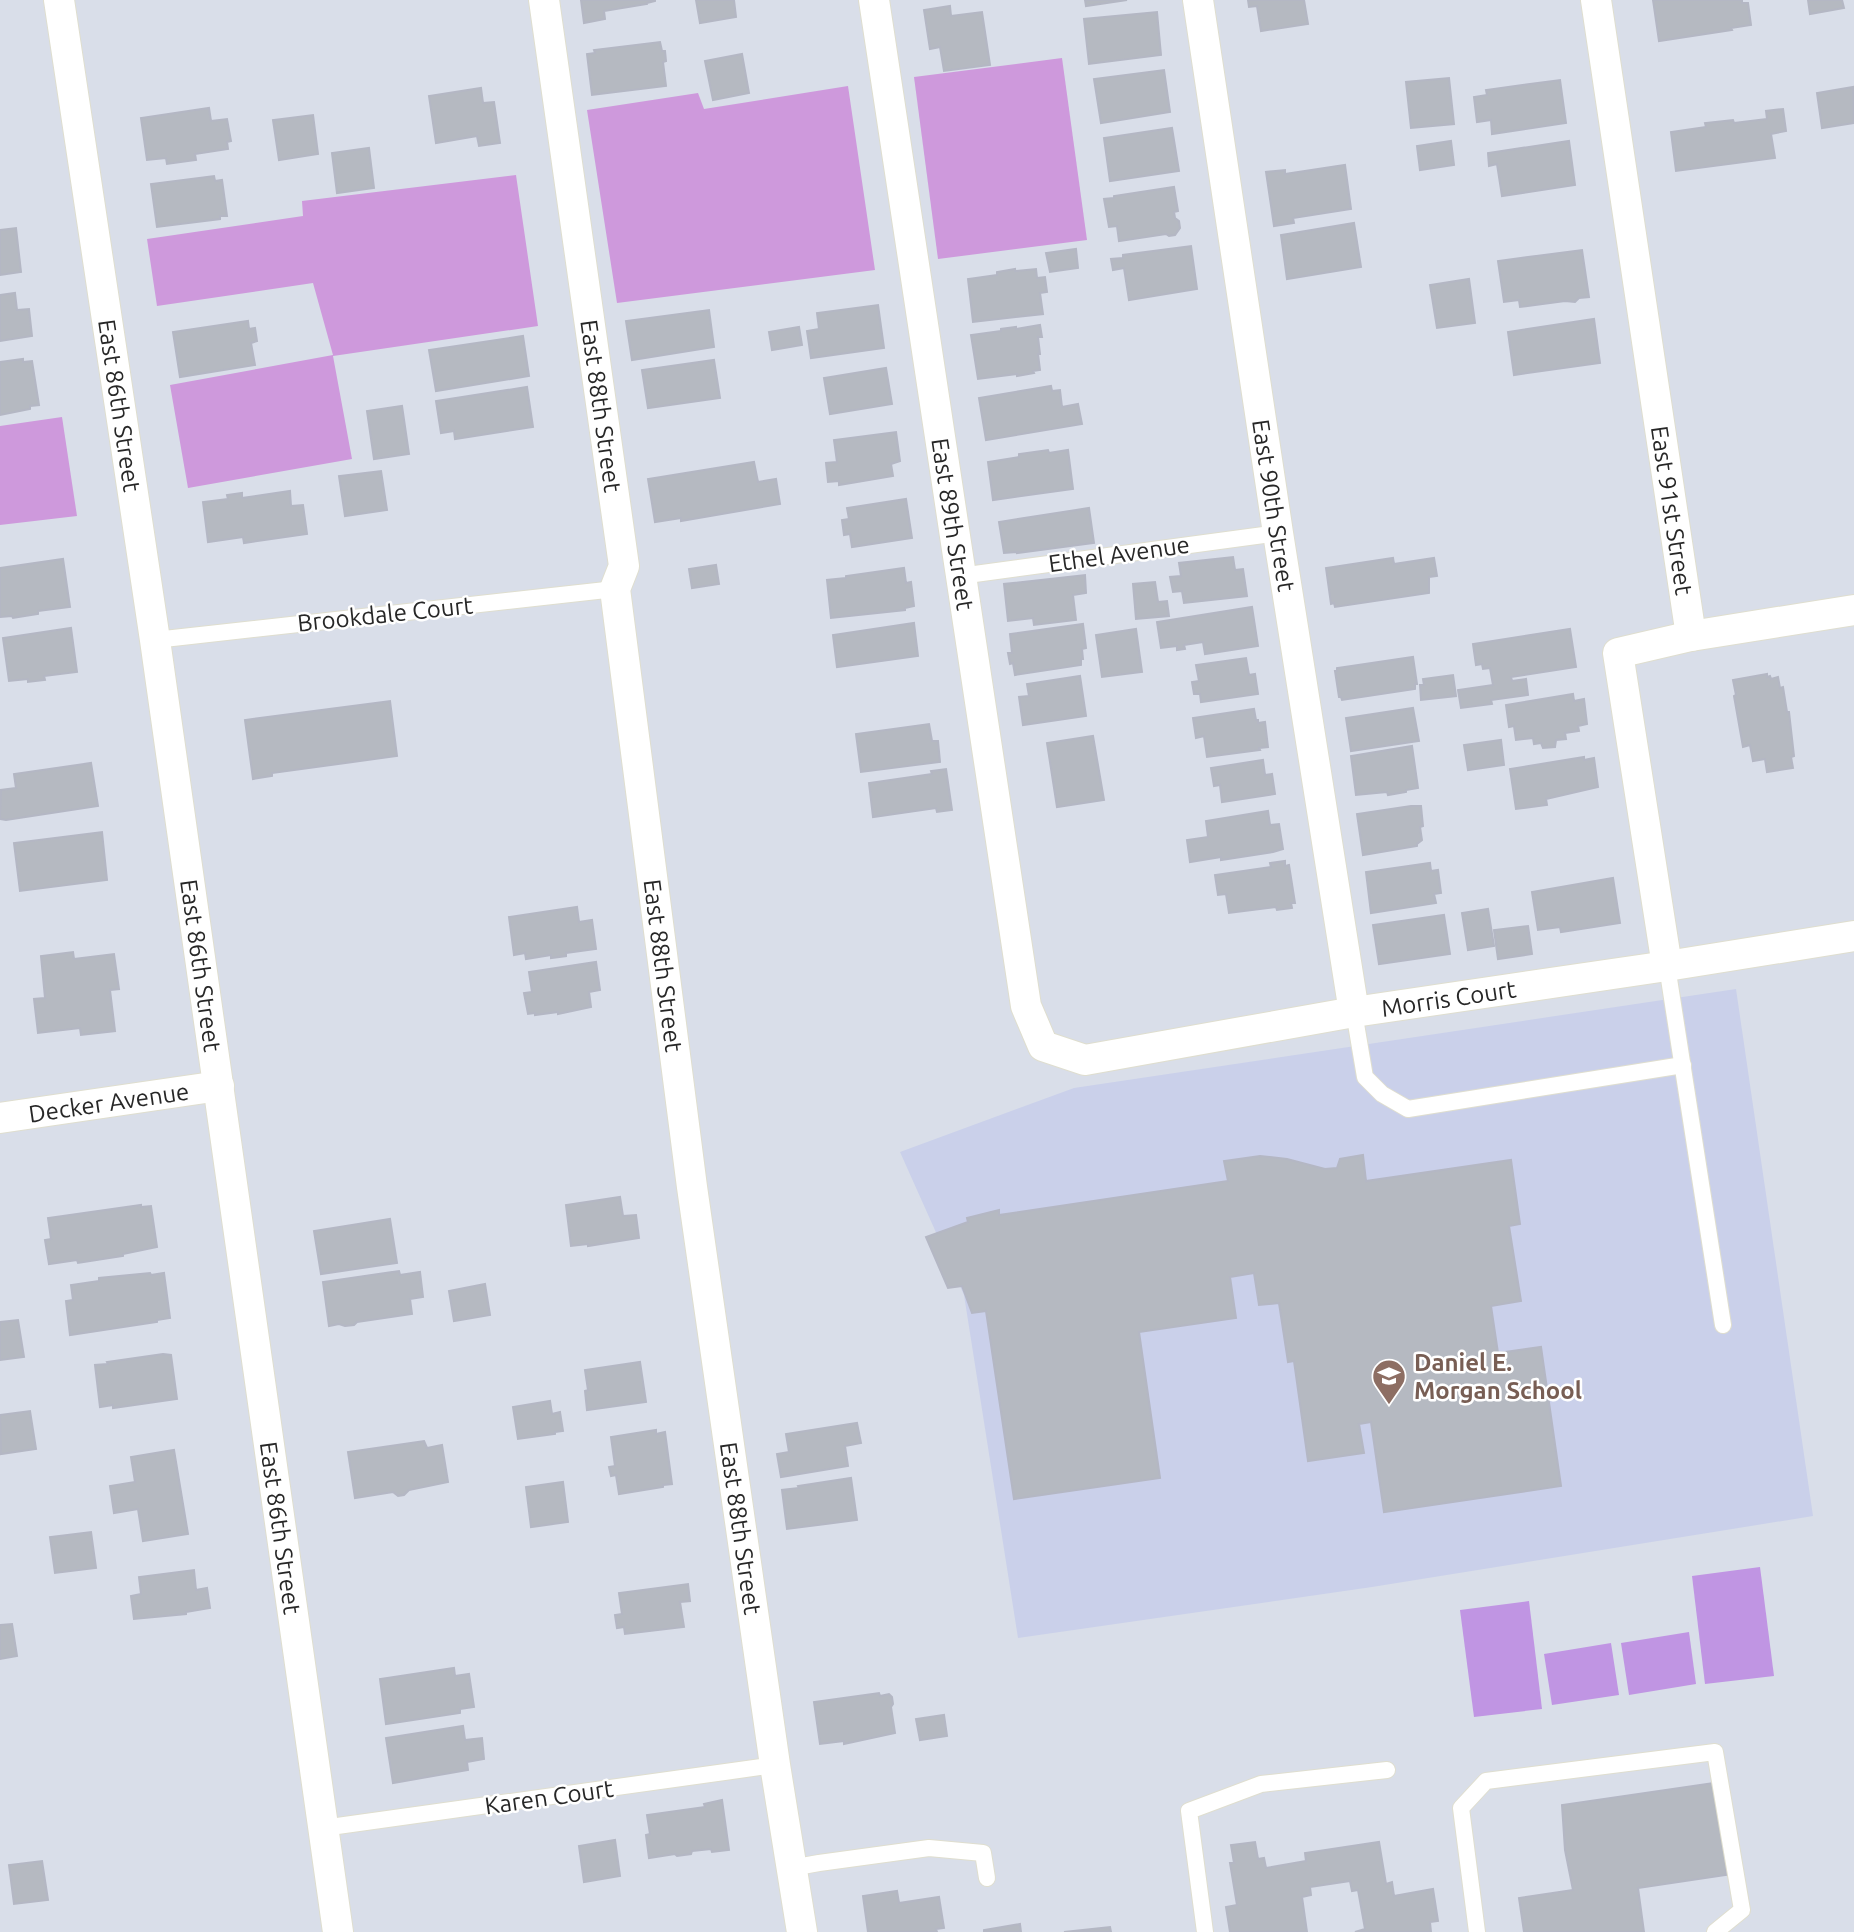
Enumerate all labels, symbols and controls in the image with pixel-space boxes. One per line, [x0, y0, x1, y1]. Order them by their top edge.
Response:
street label: East 86th Street [94, 317, 146, 494]
street label: East 88th Street [576, 318, 627, 495]
street label: East 90th Street [1248, 417, 1301, 594]
street label: East 91st Street [1646, 424, 1698, 597]
street label: East 89th Street [927, 436, 980, 613]
street label: Ethel Avenue [1047, 531, 1191, 577]
street label: Brookdale Court [296, 591, 475, 637]
street label: East 86th Street [176, 878, 227, 1054]
street label: East 88th Street [639, 878, 688, 1054]
street label: Morris Court [1379, 975, 1518, 1021]
street label: Decker Avenue [27, 1077, 191, 1127]
place label: Daniel E. Morgan School [1414, 1349, 1582, 1404]
school or university icon: Daniel E. Morgan School [1370, 1357, 1408, 1406]
street label: East 86th Street [255, 1440, 306, 1617]
street label: East 88th Street [715, 1440, 767, 1617]
street label: Karen Court [483, 1775, 616, 1819]

